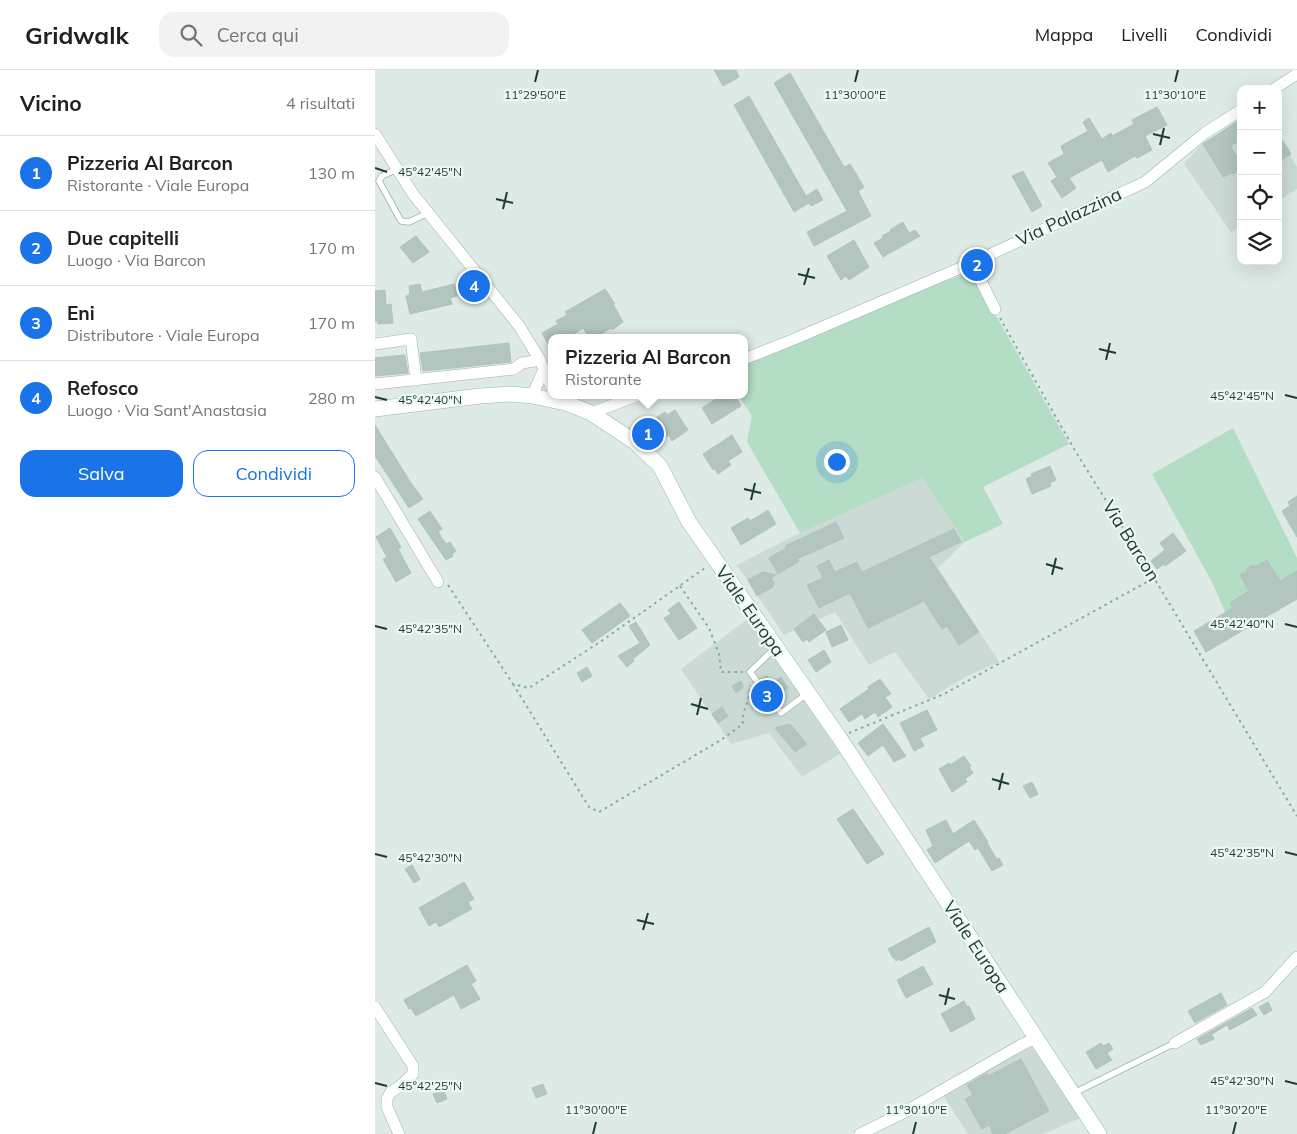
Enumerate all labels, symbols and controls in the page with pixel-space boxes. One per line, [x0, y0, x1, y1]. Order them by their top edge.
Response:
search box [159, 12, 509, 57]
text: Gridwalk [25, 20, 129, 50]
icon: search [177, 21, 205, 49]
text: Cerca qui [217, 23, 299, 47]
text: Mappa [1035, 23, 1093, 46]
text: Livelli [1121, 23, 1167, 46]
text: Condividi [1195, 23, 1272, 46]
map controls [1237, 85, 1282, 265]
button: + [1237, 85, 1282, 130]
text: 11°29'50"E [504, 87, 566, 102]
text: 11°30'00"E [824, 87, 886, 102]
text: 11°30'10"E [1144, 87, 1206, 102]
text: Vicino [20, 90, 82, 116]
text: 4 risultati [286, 93, 355, 113]
button: − [1237, 130, 1282, 175]
text: Pizzeria Al Barcon [67, 151, 233, 175]
text: 1 [31, 163, 41, 183]
text: 130 m [308, 163, 355, 183]
text: 45°42'45"N [398, 164, 462, 179]
text: Ristorante · Viale Europa [67, 175, 249, 195]
button: locate [1237, 175, 1282, 220]
street label: Via Palazzina [1012, 182, 1125, 251]
button: layers [1237, 220, 1282, 265]
text: Due capitelli [67, 226, 179, 250]
text: 2 [31, 238, 41, 258]
text: 170 m [308, 238, 355, 258]
pin: 2 [961, 246, 993, 284]
text: Luogo · Via Barcon [67, 250, 206, 270]
pin: 4 [458, 267, 490, 305]
text: Eni [67, 301, 95, 325]
text: 3 [31, 313, 41, 333]
text: 170 m [308, 313, 355, 333]
text: Distributore · Viale Europa [67, 325, 260, 345]
popup [548, 334, 748, 399]
text: Pizzeria Al Barcon [565, 345, 731, 369]
text: Ristorante [565, 369, 641, 389]
text: Refosco [67, 376, 139, 400]
text: 4 [31, 388, 41, 408]
text: 280 m [308, 388, 355, 408]
text: 45°42'45"N [1210, 388, 1274, 403]
text: 45°42'40"N [398, 392, 462, 407]
text: Luogo · Via Sant'Anastasia [67, 400, 267, 420]
pin: 1 [632, 415, 664, 453]
your location [824, 449, 850, 475]
button: Salva [20, 450, 183, 497]
button: Condividi [193, 450, 355, 497]
street label: Via Barcon [1097, 496, 1165, 586]
street label: Viale Europa [711, 561, 790, 661]
text: 45°42'40"N [1210, 616, 1274, 631]
text: 45°42'35"N [398, 621, 462, 636]
pin: 3 [751, 677, 783, 715]
text: 45°42'35"N [1210, 845, 1274, 860]
text: 45°42'30"N [398, 850, 462, 865]
street label: Viale Europa [938, 896, 1015, 997]
text: 45°42'30"N [1210, 1073, 1274, 1088]
text: 45°42'25"N [398, 1078, 462, 1093]
text: 11°30'00"E [565, 1102, 627, 1117]
text: 11°30'10"E [885, 1102, 947, 1117]
text: 11°30'20"E [1205, 1102, 1267, 1117]

